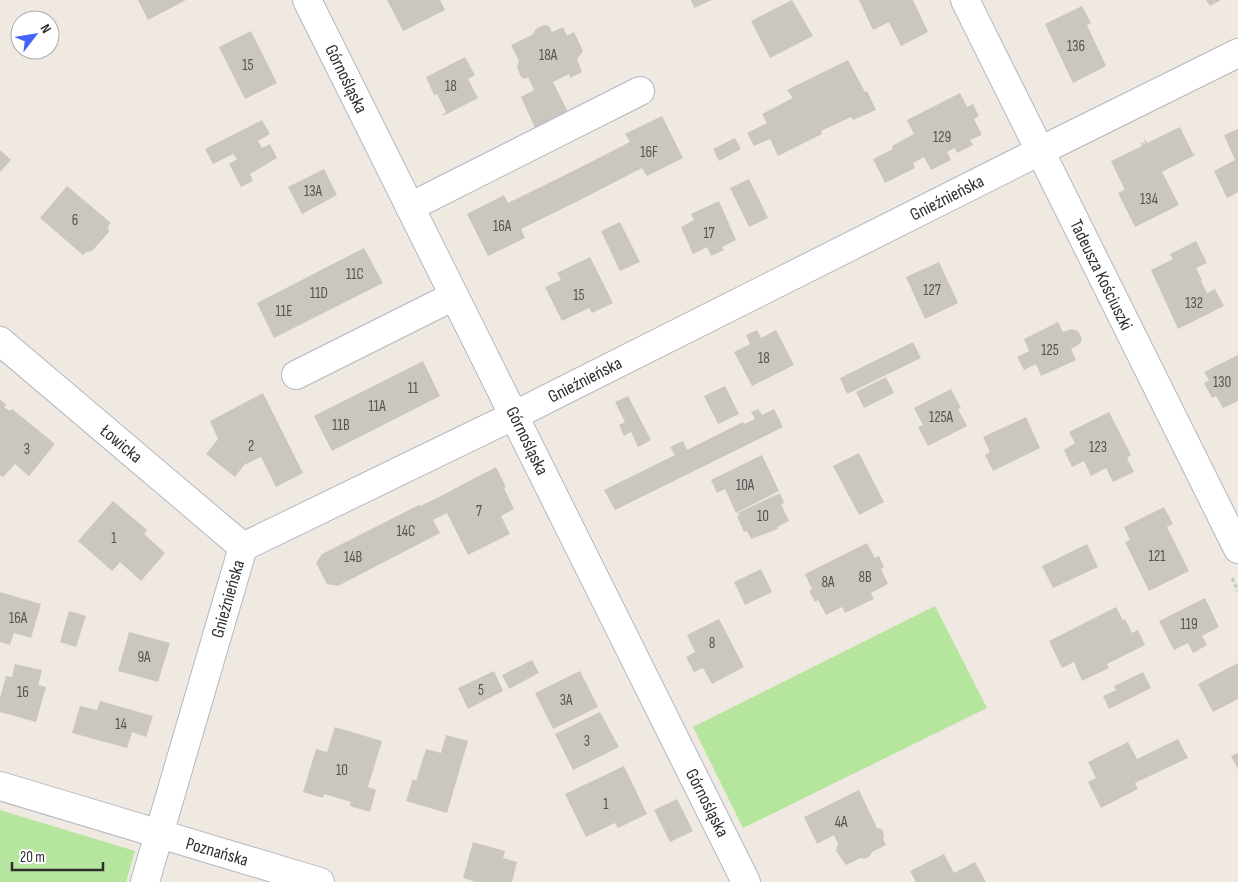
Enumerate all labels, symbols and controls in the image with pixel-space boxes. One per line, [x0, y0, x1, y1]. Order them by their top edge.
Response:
north arrow [10, 10, 60, 60]
text: N [37, 21, 55, 36]
house number: 136 [1067, 37, 1085, 56]
street label: Górnośląska [320, 41, 372, 117]
house number: 18A [539, 46, 558, 65]
house number: 15 [242, 56, 254, 75]
house number: 18 [445, 77, 457, 96]
house number: 129 [933, 128, 951, 147]
house number: 16F [640, 143, 658, 162]
street label: Gnieźnieńska [907, 170, 987, 226]
house number: 13A [304, 182, 323, 201]
house number: 134 [1140, 190, 1158, 209]
house number: 6 [72, 211, 78, 230]
street label: Tadeusza Kościuszki [1065, 216, 1137, 334]
house number: 16A [493, 217, 512, 236]
house number: 17 [703, 224, 715, 243]
house number: 11C [346, 265, 364, 284]
house number: 127 [923, 281, 941, 300]
house number: 11D [310, 284, 328, 303]
house number: 15 [573, 286, 585, 305]
house number: 132 [1185, 294, 1203, 313]
house number: 11E [276, 302, 292, 321]
house number: 125 [1041, 341, 1059, 360]
house number: 18 [758, 349, 770, 368]
street label: Gnieźnieńska [545, 352, 625, 408]
house number: 130 [1213, 373, 1231, 392]
house number: 11 [408, 379, 419, 398]
house number: 11A [368, 397, 386, 416]
street label: Górnośląska [501, 403, 553, 479]
house number: 125A [929, 408, 954, 427]
house number: 11B [332, 416, 350, 435]
street label: Łowicka [95, 420, 146, 468]
house number: 2 [248, 437, 254, 456]
house number: 123 [1089, 438, 1107, 457]
house number: 3 [24, 440, 30, 459]
house number: 10A [736, 476, 755, 495]
house number: 7 [476, 502, 482, 521]
house number: 10 [757, 507, 769, 526]
house number: 14C [397, 522, 415, 541]
house number: 1 [111, 529, 117, 548]
house number: 121 [1149, 547, 1166, 566]
house number: 14B [344, 548, 362, 567]
street label: Gnieźnieńska [207, 558, 249, 640]
house number: 8B [858, 568, 872, 587]
house number: 8A [822, 573, 835, 592]
house number: 16A [9, 609, 28, 628]
house number: 119 [1180, 615, 1198, 634]
house number: 8 [709, 634, 715, 653]
house number: 9A [137, 648, 151, 667]
house number: 5 [478, 681, 484, 700]
house number: 16 [17, 683, 29, 702]
house number: 3A [560, 691, 573, 710]
house number: 14 [115, 715, 127, 734]
house number: 3 [584, 732, 590, 751]
house number: 10 [336, 761, 348, 780]
street label: Górnośląska [681, 765, 733, 841]
house number: 1 [603, 795, 609, 814]
house number: 4A [835, 813, 848, 832]
street label: Poznańska [183, 833, 251, 871]
scale bar [12, 840, 104, 872]
text: 20 m [20, 848, 45, 867]

